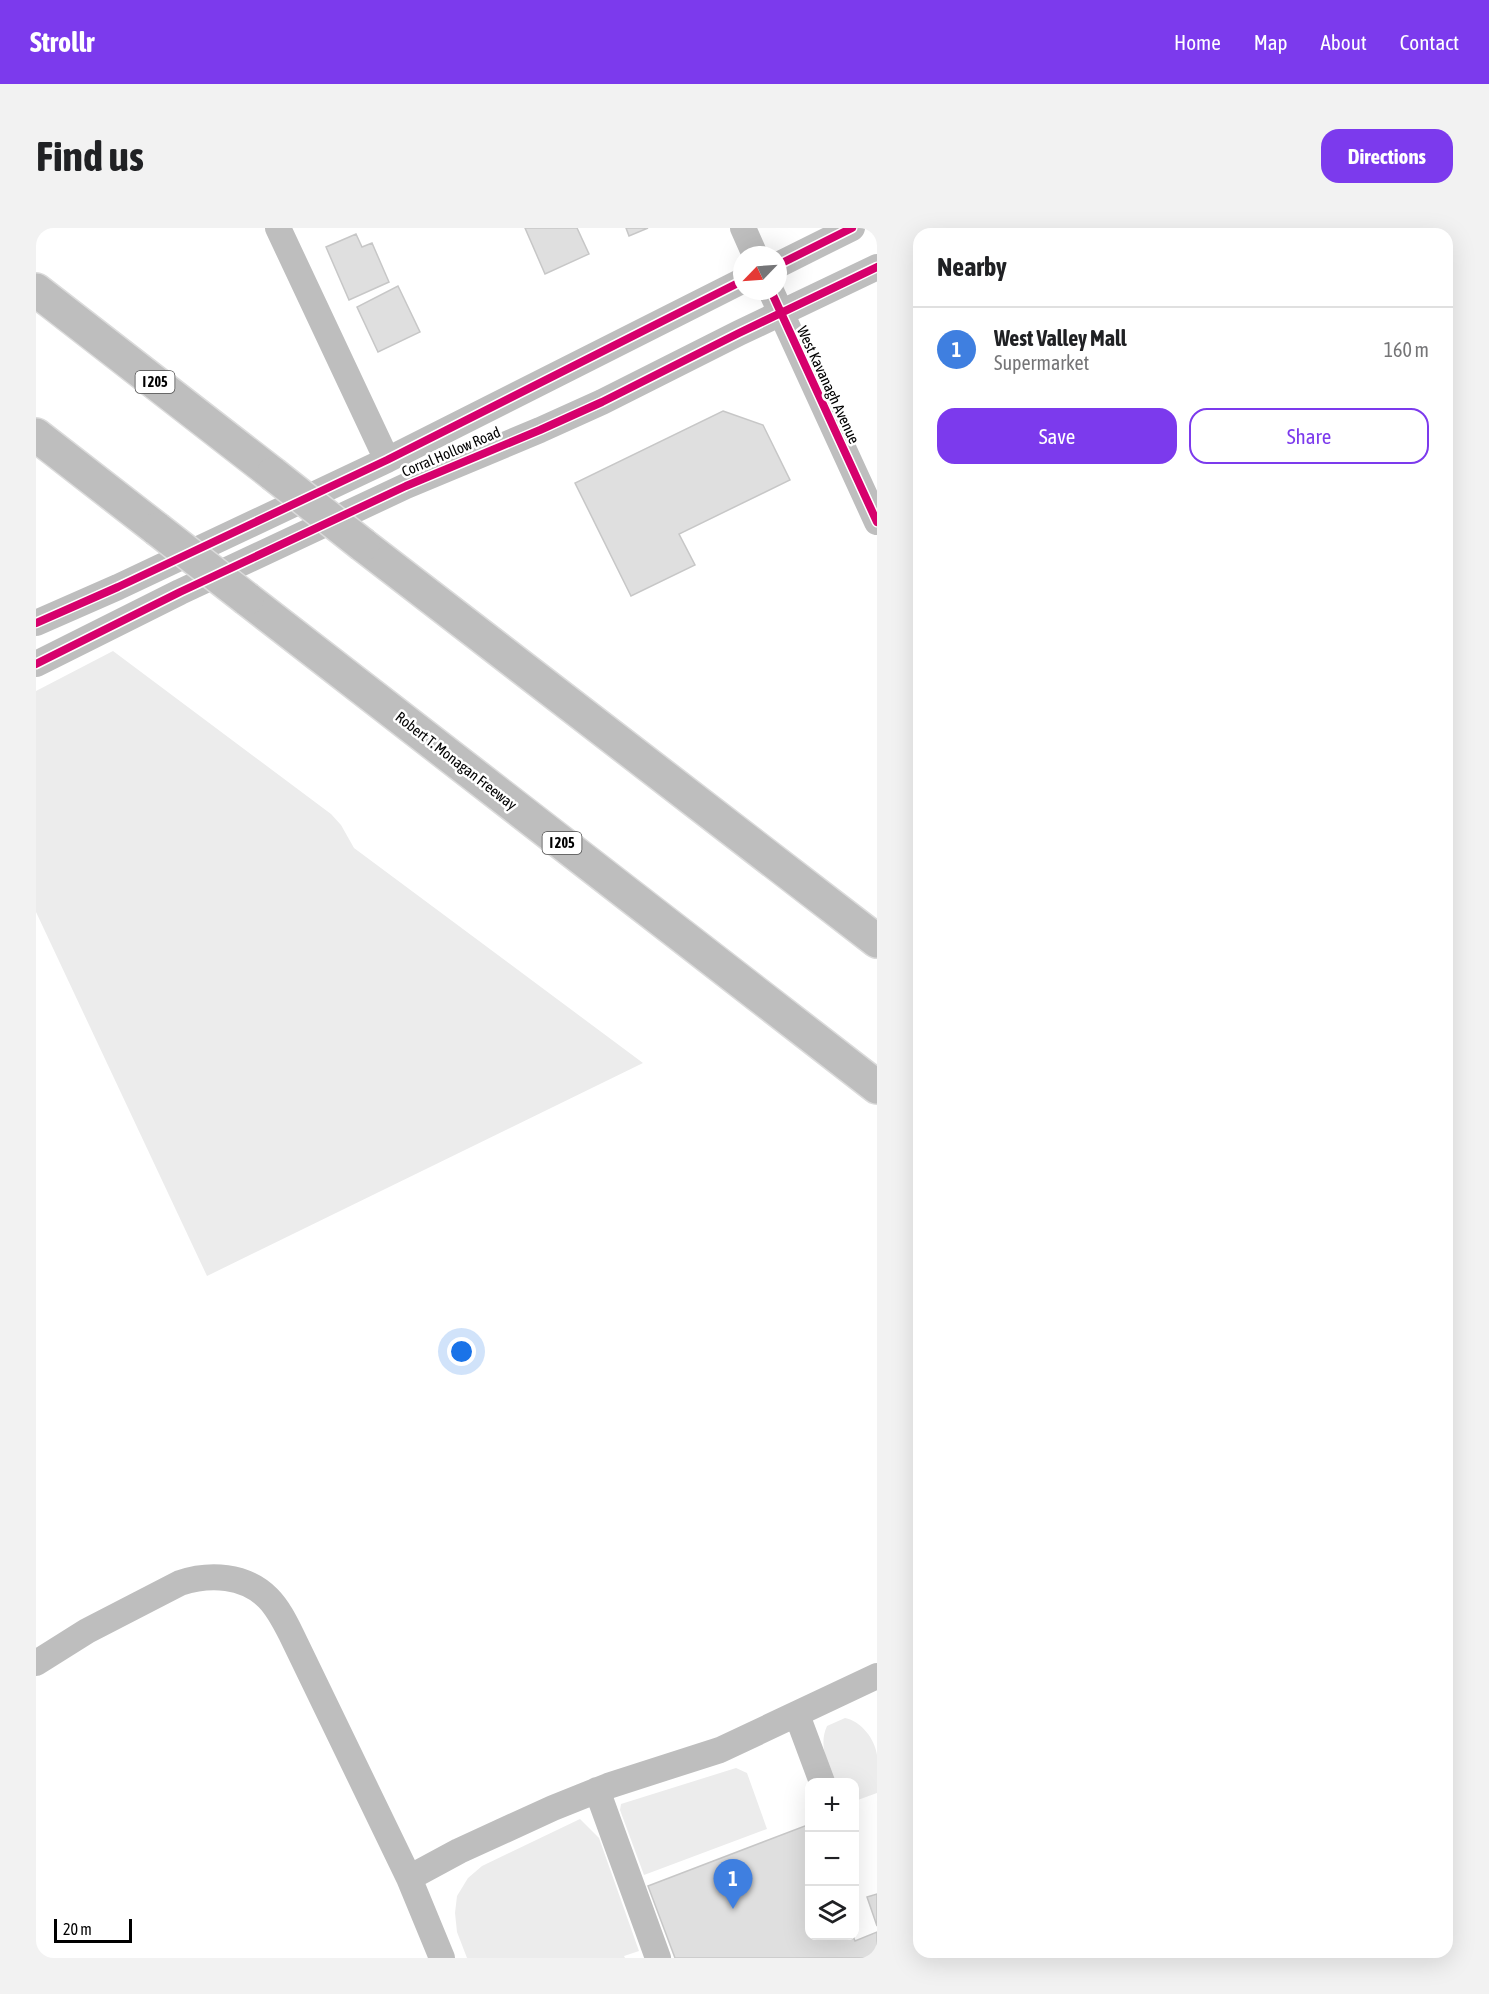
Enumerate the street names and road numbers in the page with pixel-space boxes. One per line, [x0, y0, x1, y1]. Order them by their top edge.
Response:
street label: West Kavanagh Avenue [794, 323, 863, 446]
road number: I 205 [136, 371, 174, 393]
street label: Corral Hollow Road [399, 423, 503, 480]
street label: Robert T. Monagan Freeway [392, 708, 520, 813]
road number: I 205 [542, 832, 582, 854]

